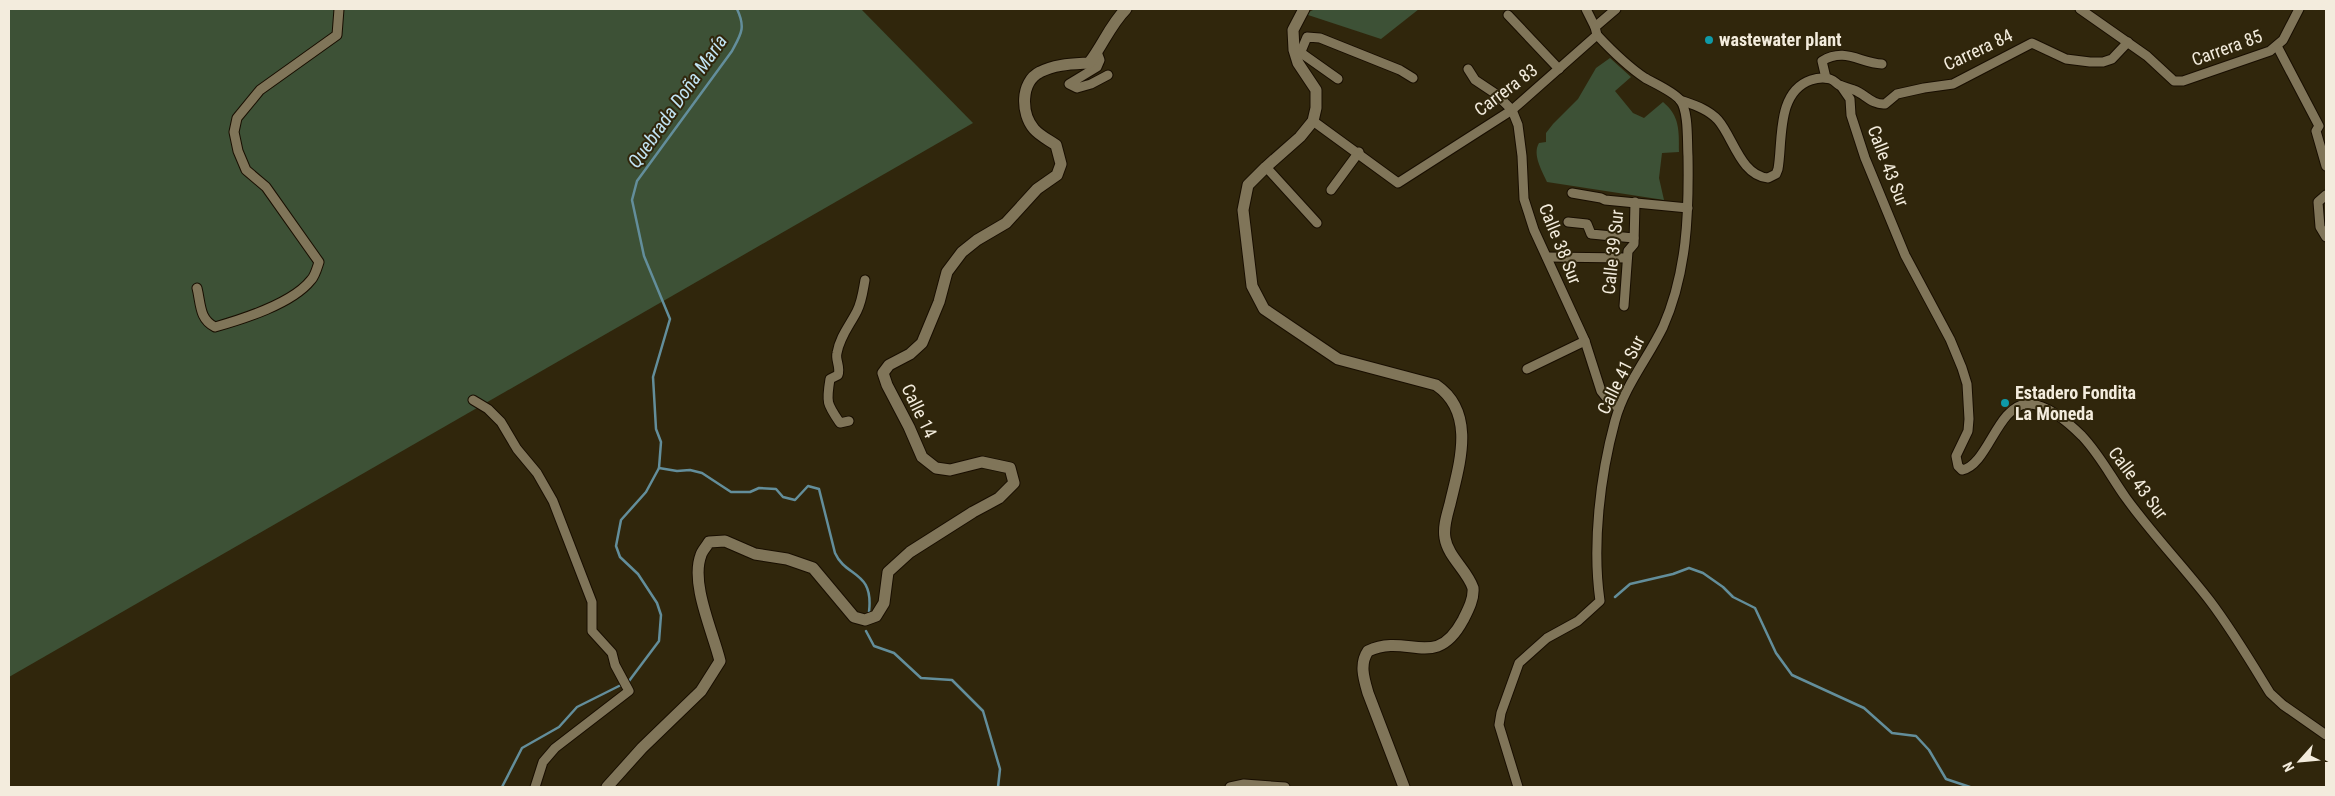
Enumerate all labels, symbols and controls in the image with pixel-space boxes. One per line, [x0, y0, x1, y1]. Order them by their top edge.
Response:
street label: Carrera 84 [1940, 24, 2016, 75]
street label: Carrera 85 [2189, 25, 2265, 70]
place label: wastewater plant [1719, 29, 1842, 50]
water label: Quebrada Doña María [623, 30, 732, 172]
marker: wastewater plant [1703, 34, 1715, 46]
street label: Carrera 83 [1470, 59, 1541, 120]
street label: Calle 43 Sur [1863, 122, 1914, 210]
street label: Calle 38 Sur [1535, 200, 1586, 288]
street label: Calle 39 Sur [1598, 208, 1627, 295]
street label: Calle 41 Sur [1592, 331, 1649, 418]
street label: Calle 14 [897, 380, 942, 441]
place label: Estadero Fondita La Moneda [2015, 382, 2136, 424]
marker: Estadero Fondita La Moneda [1999, 397, 2011, 409]
street label: Calle 43 Sur [2104, 442, 2173, 523]
north arrow [2275, 736, 2325, 786]
text: N [2279, 759, 2297, 774]

